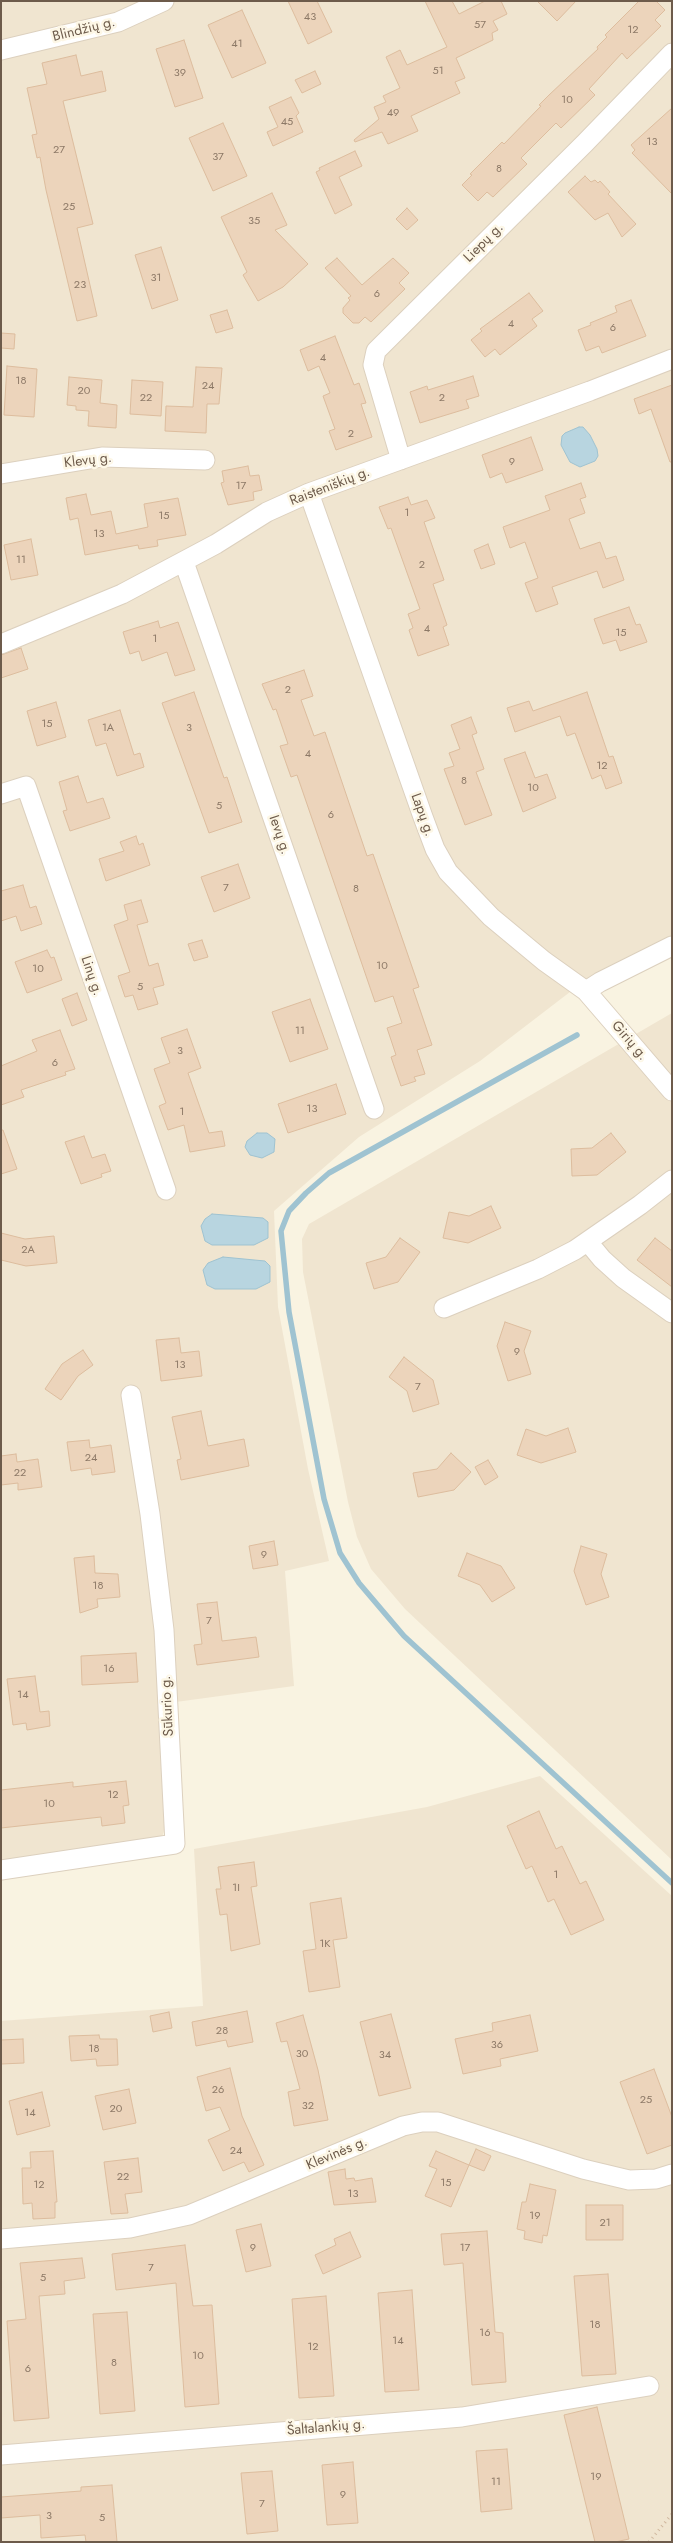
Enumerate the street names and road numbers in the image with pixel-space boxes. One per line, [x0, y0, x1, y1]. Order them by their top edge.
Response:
street label: Blindžių g. [51, 14, 117, 46]
street label: Liepų g. [461, 220, 507, 266]
street label: Klevų g. [63, 450, 113, 472]
street label: Raisteniškių g. [288, 464, 372, 510]
street label: Lapų g. [406, 791, 438, 839]
street label: Ievų g. [264, 813, 294, 857]
street label: Linų g. [76, 954, 106, 998]
street label: Girių g. [607, 1018, 651, 1064]
street label: Sūkurio g. [158, 1675, 178, 1737]
street label: Klevinės g. [304, 2134, 370, 2174]
street label: Šaltalankių g. [286, 2416, 366, 2440]

